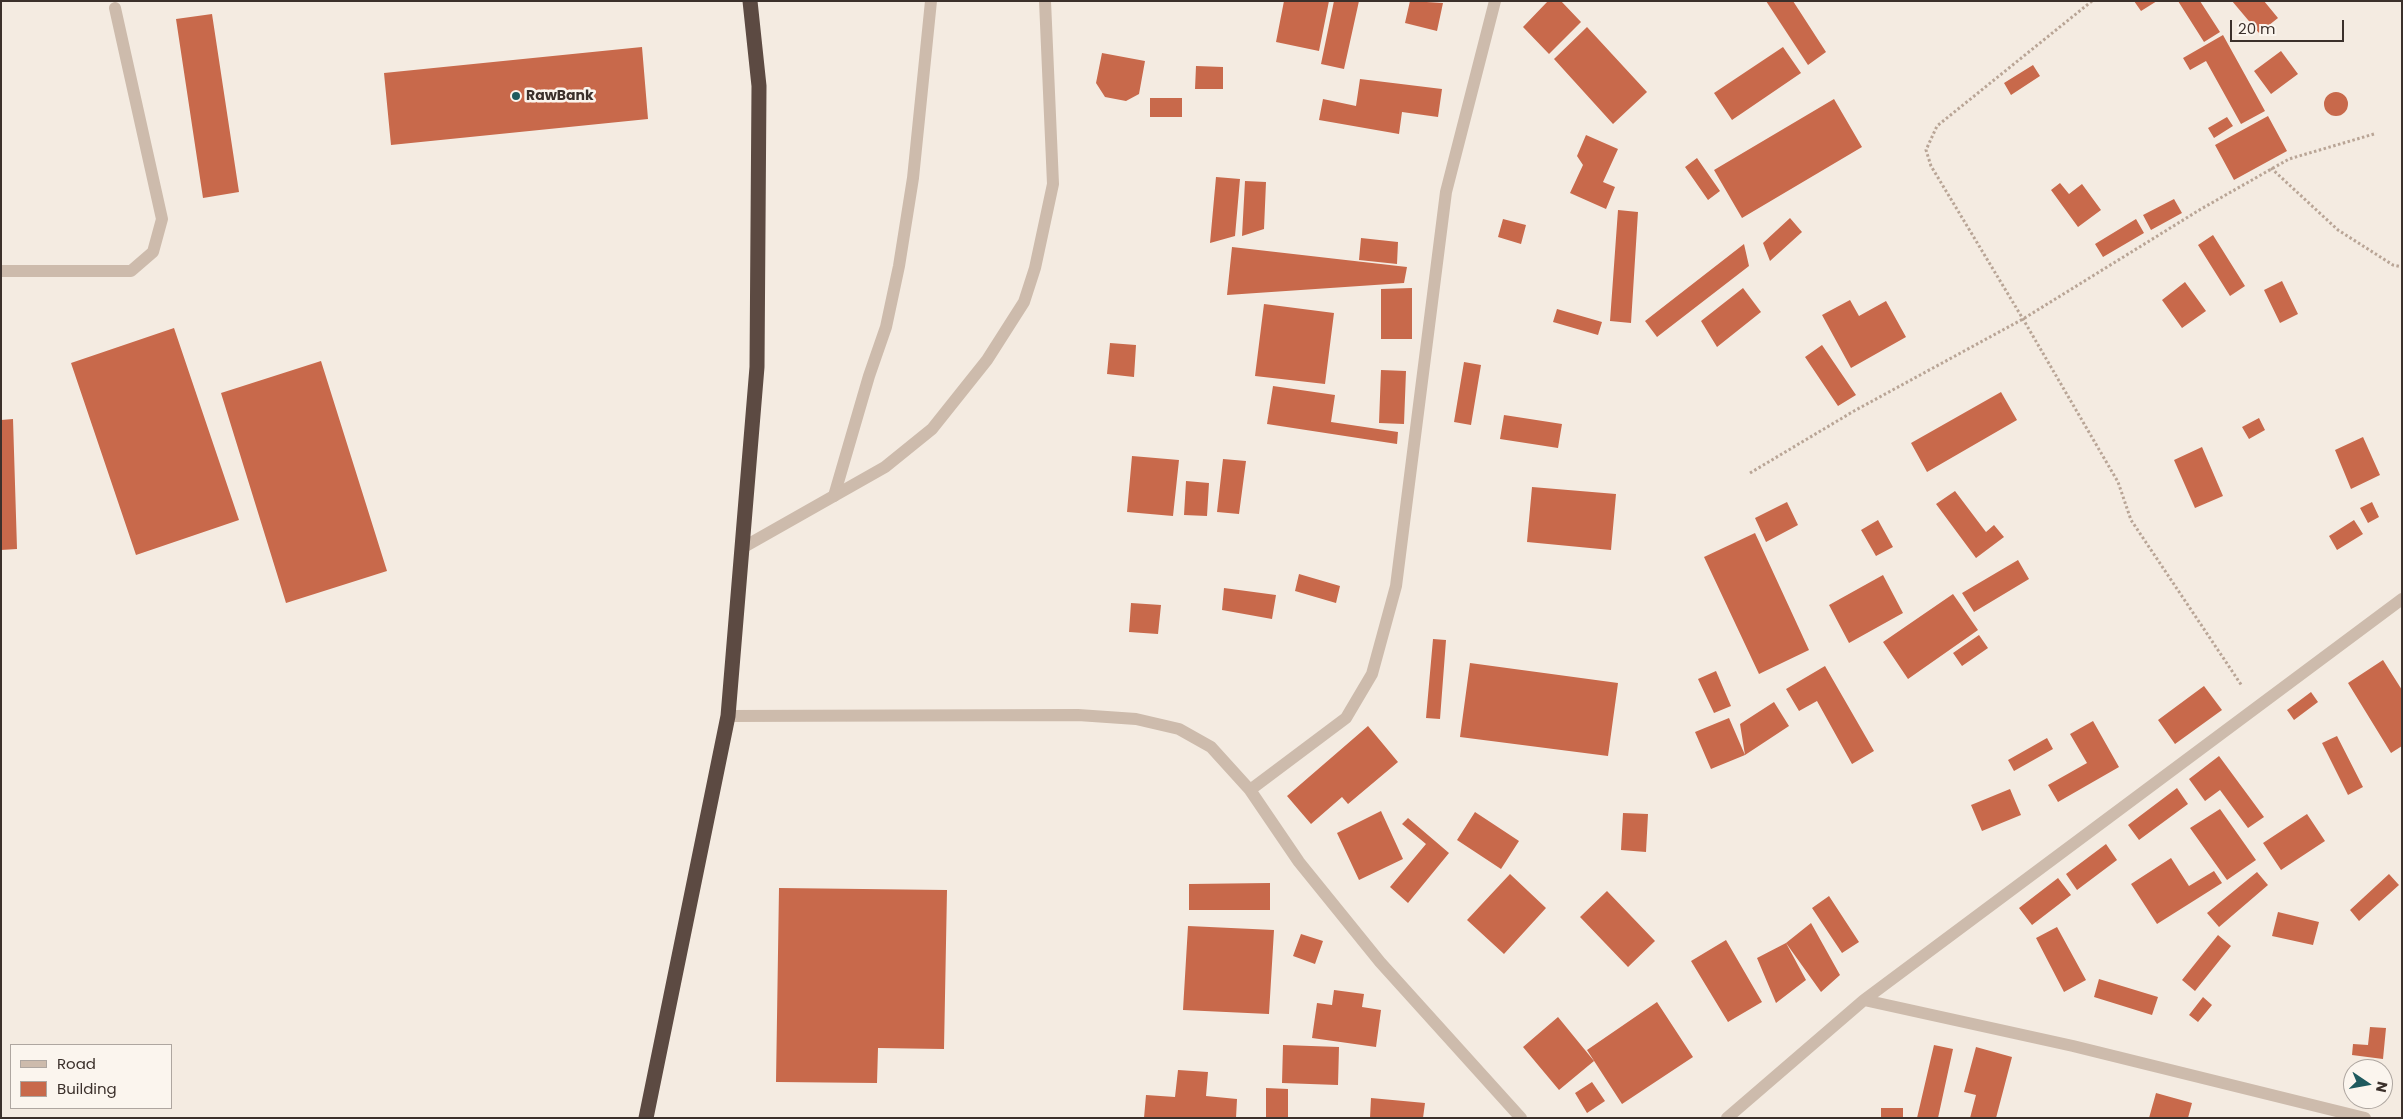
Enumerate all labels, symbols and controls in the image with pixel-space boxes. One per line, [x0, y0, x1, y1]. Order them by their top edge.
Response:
scale bar [2233, 10, 2347, 42]
text: 20 m [2238, 18, 2276, 39]
place label: RawBank [526, 88, 594, 104]
marker: RawBank [510, 90, 522, 102]
legend [10, 1044, 172, 1109]
text: Road [57, 1053, 96, 1074]
north arrow [2343, 1059, 2393, 1109]
text: Building [57, 1078, 117, 1099]
text: N [2371, 1080, 2393, 1094]

